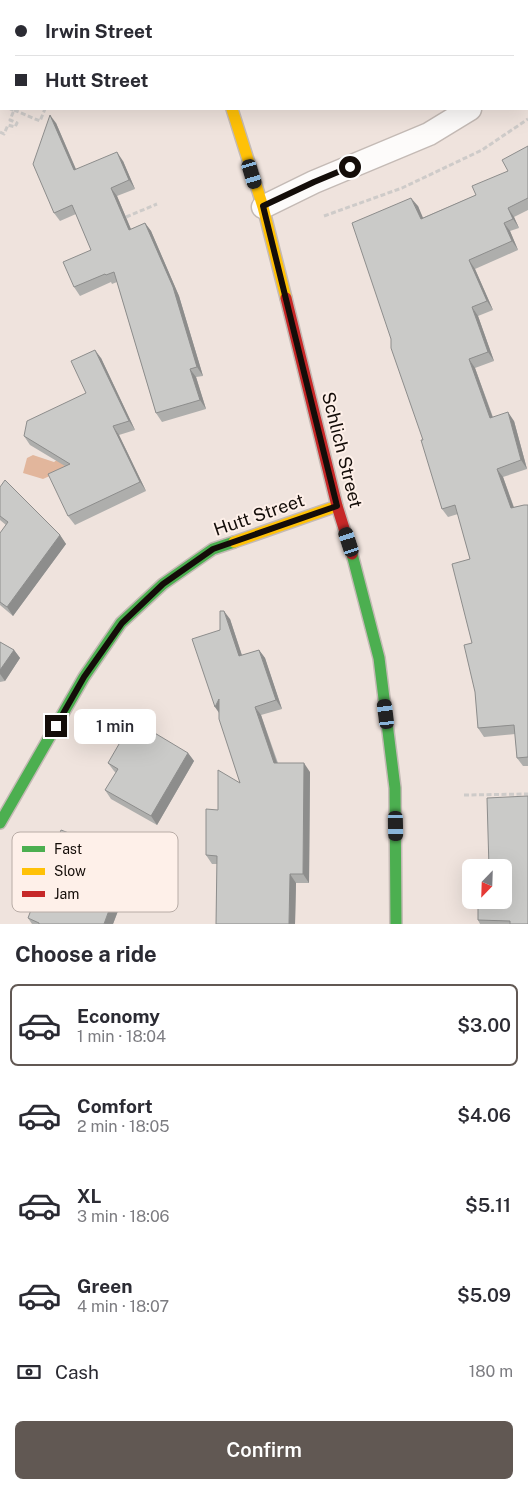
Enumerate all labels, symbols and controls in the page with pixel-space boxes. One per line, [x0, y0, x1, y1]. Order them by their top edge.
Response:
text: Irwin Street [45, 20, 153, 42]
text: Hutt Street [45, 69, 149, 91]
route start [339, 156, 361, 178]
car [240, 157, 263, 191]
street label: Schlich Street [318, 390, 367, 510]
street label: Hutt Street [211, 489, 307, 540]
car [337, 525, 360, 559]
car [376, 698, 395, 730]
callout: 1 min [74, 708, 156, 744]
route end [45, 715, 67, 737]
text: 1 min [96, 717, 134, 736]
car [388, 811, 403, 841]
legend [12, 832, 178, 912]
text: Fast [54, 841, 82, 857]
north arrow [462, 859, 512, 909]
map controls [462, 859, 512, 909]
text: Slow [54, 863, 86, 879]
text: Jam [54, 886, 79, 902]
text: Choose a ride [15, 941, 157, 967]
icon: car [17, 1003, 62, 1048]
text: Economy [77, 1005, 160, 1027]
text: $3.00 [457, 1014, 511, 1036]
text: 1 min · 18:04 [77, 1027, 166, 1046]
icon: car [17, 1093, 62, 1138]
text: Comfort [77, 1095, 153, 1117]
text: $4.06 [457, 1104, 511, 1126]
text: 2 min · 18:05 [77, 1117, 169, 1136]
icon: car [17, 1183, 62, 1228]
text: XL [77, 1185, 102, 1207]
text: $5.11 [465, 1194, 511, 1216]
text: 3 min · 18:06 [77, 1207, 170, 1226]
icon: car [17, 1273, 62, 1318]
text: Green [77, 1275, 132, 1297]
text: $5.09 [457, 1284, 511, 1306]
text: 4 min · 18:07 [77, 1297, 169, 1316]
icon: cash [15, 1358, 43, 1386]
text: Cash [55, 1361, 99, 1383]
text: 180 m [469, 1362, 513, 1381]
button: Confirm [15, 1421, 513, 1479]

